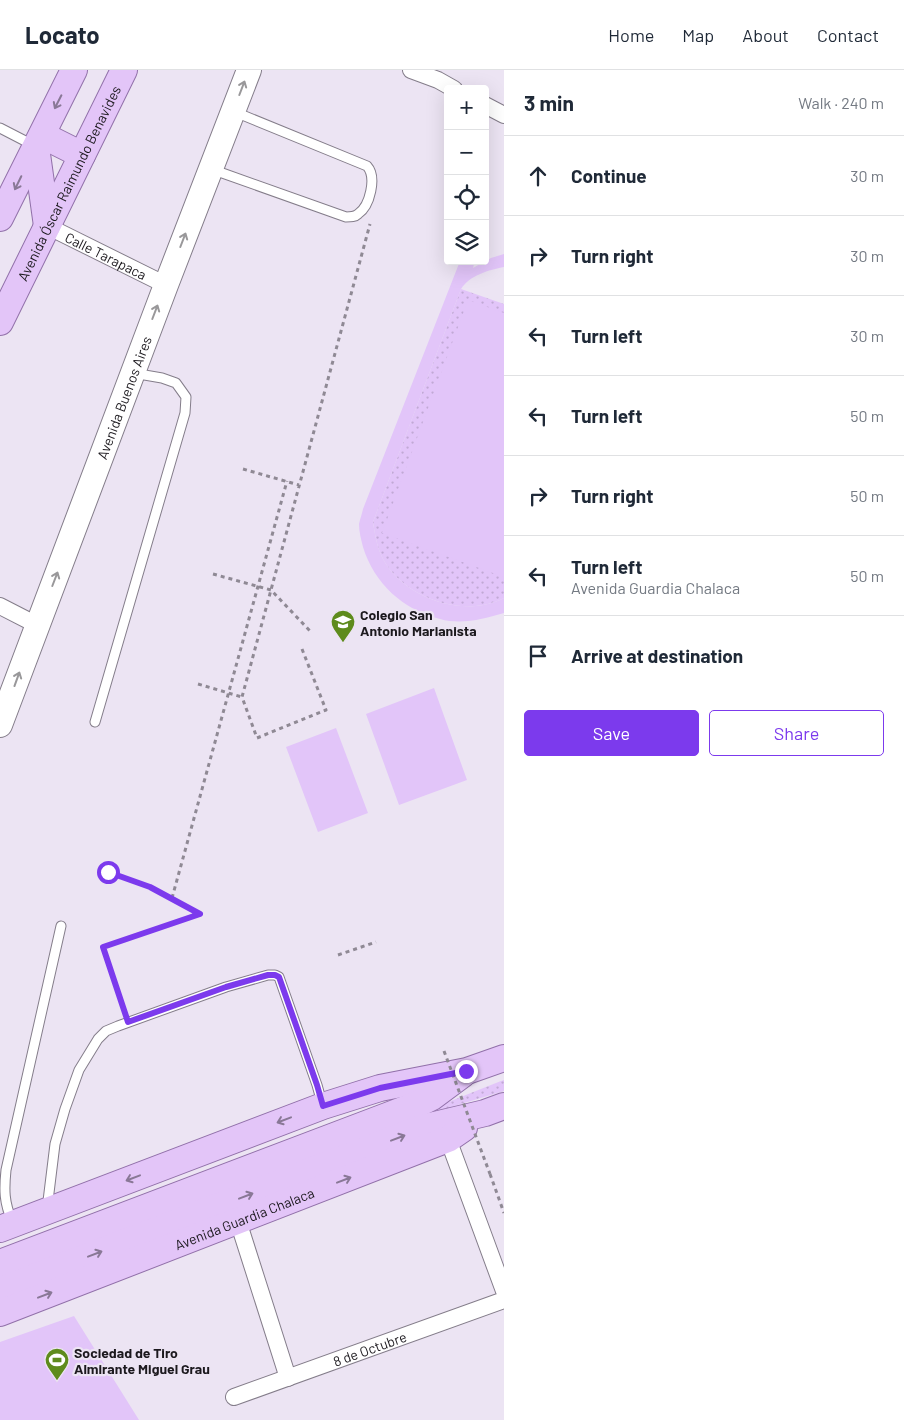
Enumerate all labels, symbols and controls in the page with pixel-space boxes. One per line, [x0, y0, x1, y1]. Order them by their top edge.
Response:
text: Locato [25, 20, 100, 49]
text: Home [608, 24, 654, 46]
text: Map [682, 24, 714, 46]
text: About [742, 24, 789, 46]
text: Contact [817, 24, 879, 46]
one-way arrow [238, 81, 247, 96]
street label: Avenida Óscar Raimundo Benavides [13, 82, 124, 283]
map controls [444, 85, 489, 265]
button: + [444, 85, 489, 130]
text: 3 min [524, 90, 574, 115]
text: Walk · 240 m [798, 93, 884, 112]
one-way arrow [53, 94, 62, 109]
button: − [444, 130, 489, 175]
icon: ahead [524, 162, 552, 190]
text: Continue [571, 164, 647, 187]
text: 30 m [850, 166, 884, 185]
one-way arrow [13, 175, 23, 190]
button: locate [444, 175, 489, 220]
button: layers [444, 220, 489, 265]
street label: Calle Tarapaca [63, 228, 150, 283]
one-way arrow [179, 232, 188, 248]
icon: right [524, 242, 552, 270]
text: Turn right [571, 244, 653, 267]
text: 30 m [850, 246, 884, 265]
one-way arrow [151, 305, 160, 320]
icon: left [524, 322, 552, 350]
text: Turn left [571, 324, 642, 347]
text: 30 m [850, 326, 884, 345]
street label: Avenida Buenos Aires [93, 333, 155, 461]
icon: left [524, 402, 552, 430]
text: Turn left [571, 404, 642, 427]
text: 50 m [850, 406, 884, 425]
icon: right [524, 482, 552, 510]
text: Turn right [571, 484, 653, 507]
text: 50 m [850, 486, 884, 505]
text: Turn left [571, 555, 642, 578]
icon: left [524, 562, 552, 590]
text: 50 m [850, 566, 884, 585]
one-way arrow [50, 572, 60, 587]
text: Avenida Guardia Chalaca [571, 578, 740, 597]
place label: Colegio San Antonio Marianista [360, 606, 477, 639]
school or university icon: Colegio San Antonio Marianista [330, 609, 356, 643]
icon: arrive [524, 642, 552, 670]
text: Arrive at destination [571, 644, 743, 667]
one-way arrow [13, 672, 22, 687]
button: Save [524, 710, 699, 756]
button: Share [709, 710, 884, 756]
route start [97, 861, 120, 884]
route end [455, 1060, 478, 1083]
one-way arrow [277, 1116, 293, 1125]
one-way arrow [390, 1133, 405, 1142]
one-way arrow [125, 1174, 141, 1183]
one-way arrow [336, 1174, 351, 1184]
street label: Avenida Guardia Chalaca [172, 1183, 316, 1253]
one-way arrow [238, 1191, 253, 1200]
one-way arrow [86, 1249, 102, 1258]
one-way arrow [38, 1290, 53, 1299]
street label: 8 de Octubre [331, 1327, 409, 1369]
place label: Sociedad de Tiro Almirante Miguel Grau [74, 1344, 210, 1377]
sports icon: Sociedad de Tiro Almirante Miguel Grau [44, 1347, 70, 1381]

